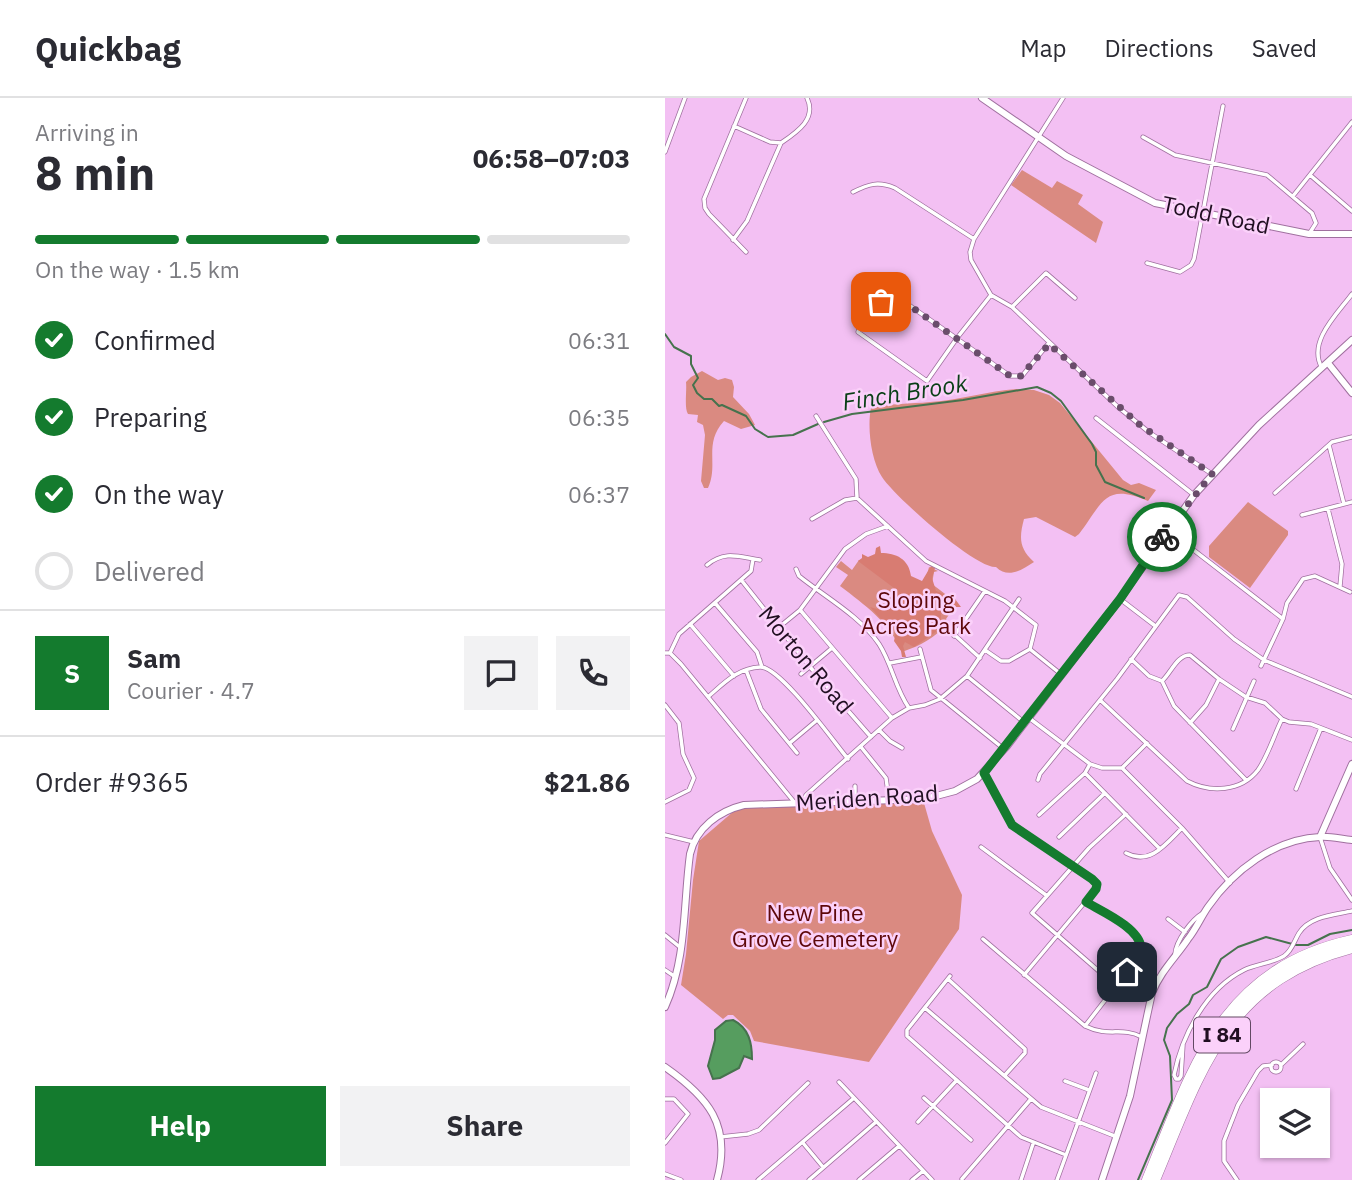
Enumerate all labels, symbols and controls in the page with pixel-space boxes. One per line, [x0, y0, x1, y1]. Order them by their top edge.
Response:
text: Quickbag [35, 27, 181, 70]
text: Map [1020, 32, 1066, 64]
text: Directions [1104, 32, 1214, 64]
text: Saved [1252, 32, 1317, 64]
text: Arriving in [35, 117, 139, 147]
text: 06:58–07:03 [473, 141, 630, 175]
text: 8 min [35, 143, 155, 203]
street label: Todd Road [1160, 188, 1273, 240]
text: On the way · 1.5 km [35, 254, 240, 284]
pin [851, 272, 911, 332]
icon: bag [862, 283, 900, 321]
icon: check [35, 321, 73, 359]
text: Confirmed [94, 323, 216, 357]
text: 06:31 [568, 325, 630, 355]
water label: Finch Brook [840, 366, 970, 418]
icon: check [35, 398, 73, 436]
text: Preparing [94, 400, 207, 434]
text: 06:35 [568, 402, 630, 432]
icon: check [35, 475, 73, 513]
text: On the way [94, 477, 224, 511]
text: 06:37 [568, 479, 630, 509]
courier [1127, 502, 1197, 572]
icon: bike [1143, 518, 1181, 556]
text: Delivered [94, 554, 205, 588]
park label: Sloping Acres Park [861, 584, 971, 640]
street label: Morton Road [753, 599, 861, 720]
button: chat [464, 636, 538, 710]
button: phone [556, 636, 630, 710]
text: Sam [127, 641, 181, 675]
text: S [64, 656, 80, 690]
text: Courier · 4.7 [127, 675, 255, 705]
text: Order #9365 [35, 765, 189, 799]
text: $21.86 [544, 765, 630, 799]
street label: Meriden Road [795, 777, 939, 817]
park label: New Pine Grove Cemetery [732, 897, 899, 953]
pin [1097, 942, 1157, 1002]
icon: home [1108, 953, 1146, 991]
road number: I 84 [1194, 1018, 1250, 1052]
button: Help [35, 1086, 326, 1166]
button: Share [340, 1086, 630, 1166]
map controls [1260, 1088, 1330, 1158]
button: layers [1260, 1088, 1330, 1158]

